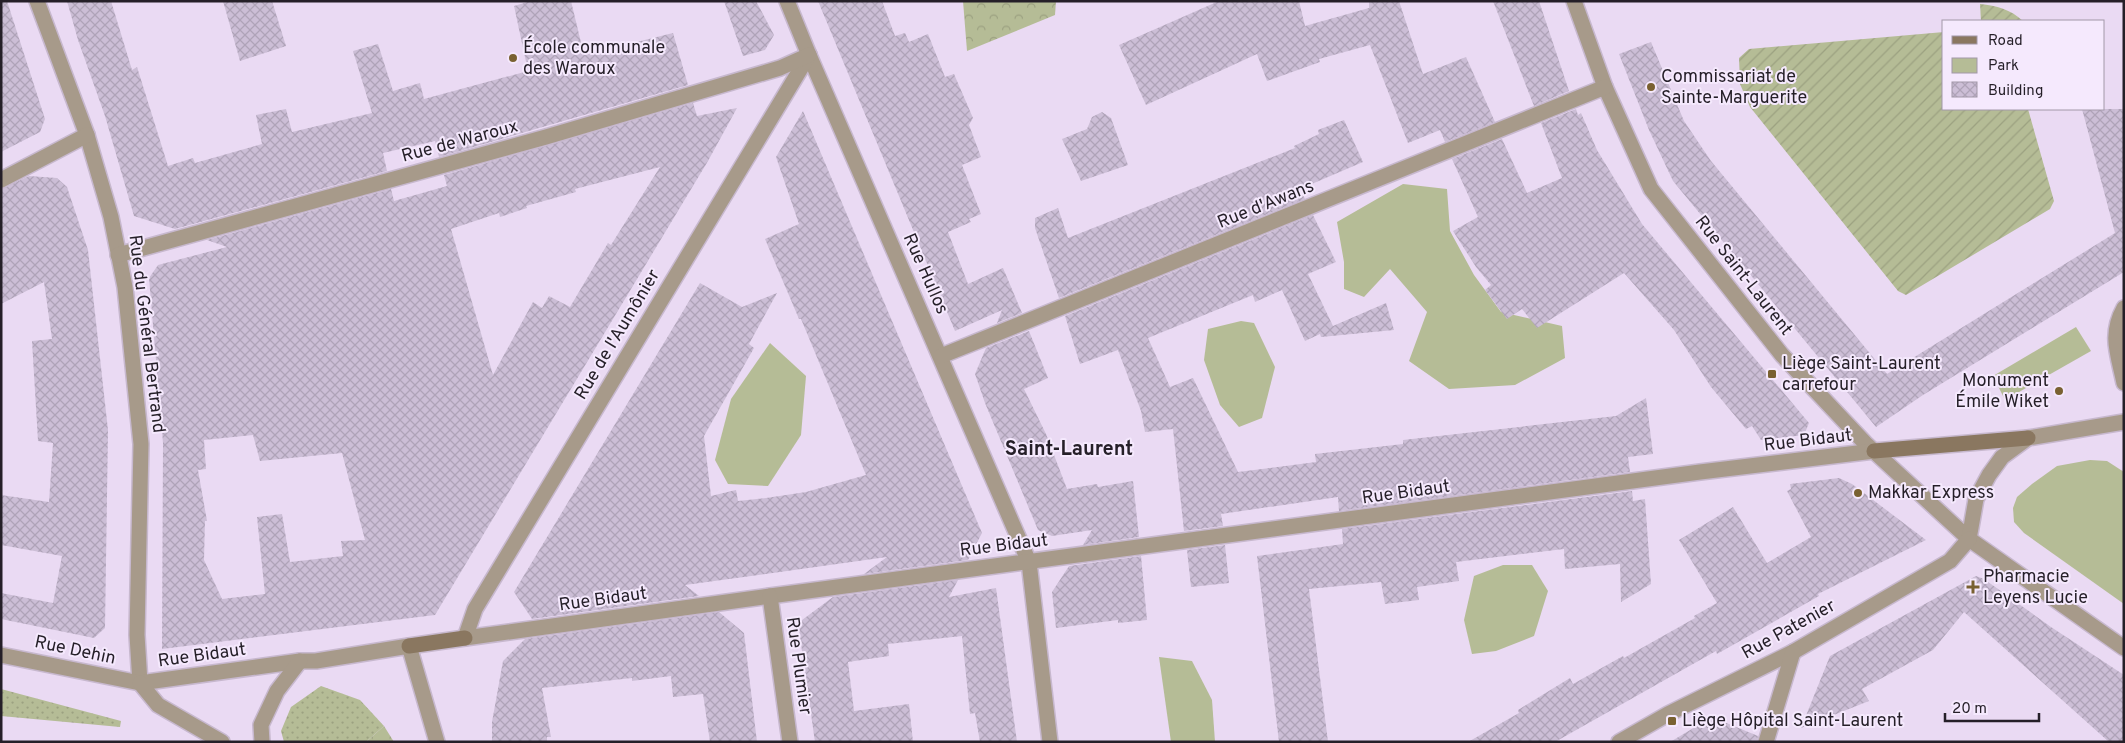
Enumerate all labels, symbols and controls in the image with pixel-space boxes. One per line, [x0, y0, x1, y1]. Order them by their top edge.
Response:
legend [1942, 20, 2105, 110]
text: Road [1988, 32, 2023, 51]
place label: École communale des Waroux [523, 35, 665, 81]
marker: École communale des Waroux [507, 52, 519, 64]
text: Park [1988, 57, 2019, 76]
place label: Commissariat de Sainte-Marguerite [1661, 66, 1807, 110]
marker: Commissariat de Sainte-Marguerite [1645, 81, 1657, 93]
text: Building [1988, 82, 2043, 101]
street label: Rue de Waroux [399, 115, 521, 169]
street label: Rue d'Awans [1214, 175, 1318, 235]
street label: Rue Saint-Laurent [1689, 211, 1797, 341]
street label: Rue Hullos [897, 230, 953, 318]
street label: Rue du Général Bertrand [122, 234, 170, 434]
street label: Rue de l'Aumônier [570, 266, 666, 404]
place label: Liège Saint-Laurent carrefour [1782, 353, 1941, 397]
marker: Liège Saint-Laurent carrefour [1766, 368, 1778, 380]
place label: Monument Émile Wiket [1955, 370, 2049, 414]
marker: Monument Émile Wiket [2053, 385, 2065, 397]
street label: Rue Bidaut [1763, 424, 1853, 458]
district label: Saint-Laurent [1005, 437, 1133, 463]
street label: Rue Bidaut [1361, 475, 1451, 511]
place label: Makkar Express [1868, 482, 1994, 505]
marker: Makkar Express [1852, 487, 1864, 499]
street label: Rue Bidaut [959, 529, 1049, 563]
place label: Pharmacie Leyens Lucie [1983, 566, 2088, 610]
marker: Pharmacie Leyens Lucie [1967, 581, 1979, 593]
street label: Rue Bidaut [558, 582, 648, 618]
street label: Rue Patenier [1738, 595, 1840, 665]
street label: Rue Plumier [780, 616, 816, 716]
street label: Rue Dehin [32, 631, 118, 671]
street label: Rue Bidaut [157, 638, 247, 674]
scale bar [1945, 690, 2039, 722]
text: 20 m [1952, 700, 1987, 719]
place label: Liège Hôpital Saint-Laurent [1682, 710, 1903, 733]
marker: Liège Hôpital Saint-Laurent [1666, 715, 1678, 727]

